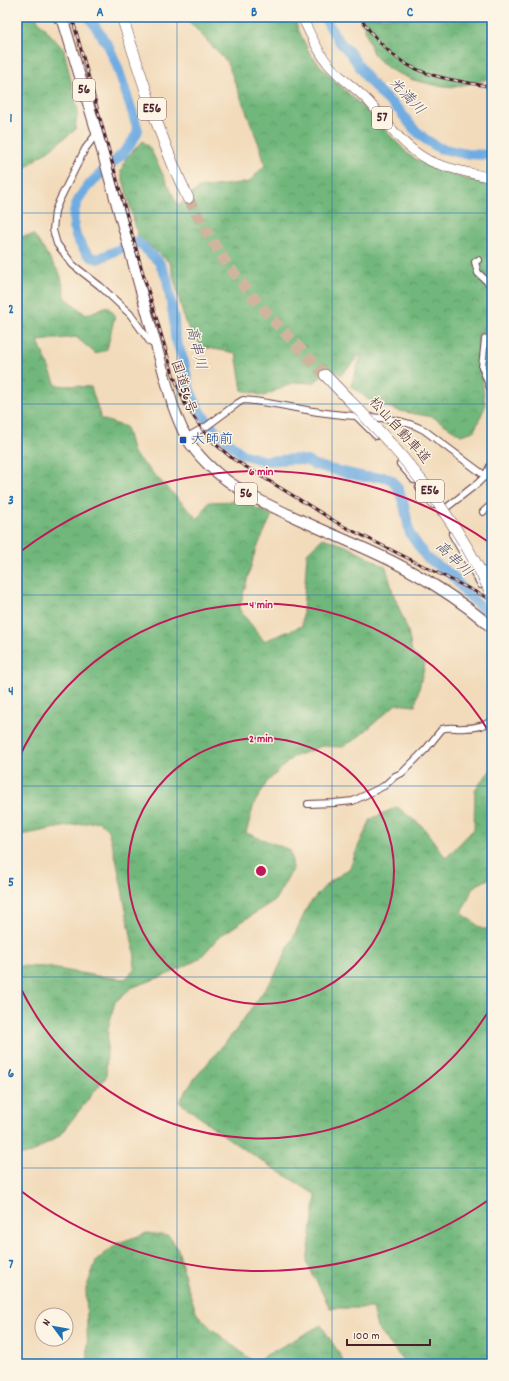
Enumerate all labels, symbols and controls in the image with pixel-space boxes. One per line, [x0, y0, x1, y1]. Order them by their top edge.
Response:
text: A [96, 4, 104, 23]
text: B [251, 4, 257, 23]
text: C [407, 4, 414, 23]
water label: 光満川 [383, 73, 429, 121]
road number: 56 [73, 79, 95, 101]
road number: E56 [138, 98, 166, 120]
road number: 57 [372, 107, 392, 129]
text: 1 [10, 110, 13, 129]
text: 2 [8, 301, 14, 320]
water label: 高串川 [179, 323, 211, 373]
street label: 国道56号 [165, 358, 201, 416]
street label: 松山自動車道 [363, 393, 435, 469]
place label: 大師前 [191, 430, 233, 450]
marker: 大師前 [178, 435, 188, 445]
text: 6 min [249, 464, 274, 481]
road number: E56 [416, 480, 444, 502]
road number: 56 [235, 483, 257, 505]
text: 3 [8, 492, 14, 511]
water label: 高串川 [429, 536, 477, 584]
text: 4 min [249, 597, 273, 614]
text: 4 [8, 683, 14, 702]
text: 2 min [249, 731, 273, 748]
centre of rings [254, 864, 268, 878]
text: 5 [8, 874, 14, 893]
text: 6 [8, 1065, 15, 1084]
text: 7 [9, 1256, 14, 1275]
north arrow [34, 1307, 74, 1347]
text: N [39, 1316, 56, 1329]
scale bar [347, 1321, 430, 1347]
text: 100 m [353, 1328, 380, 1345]

